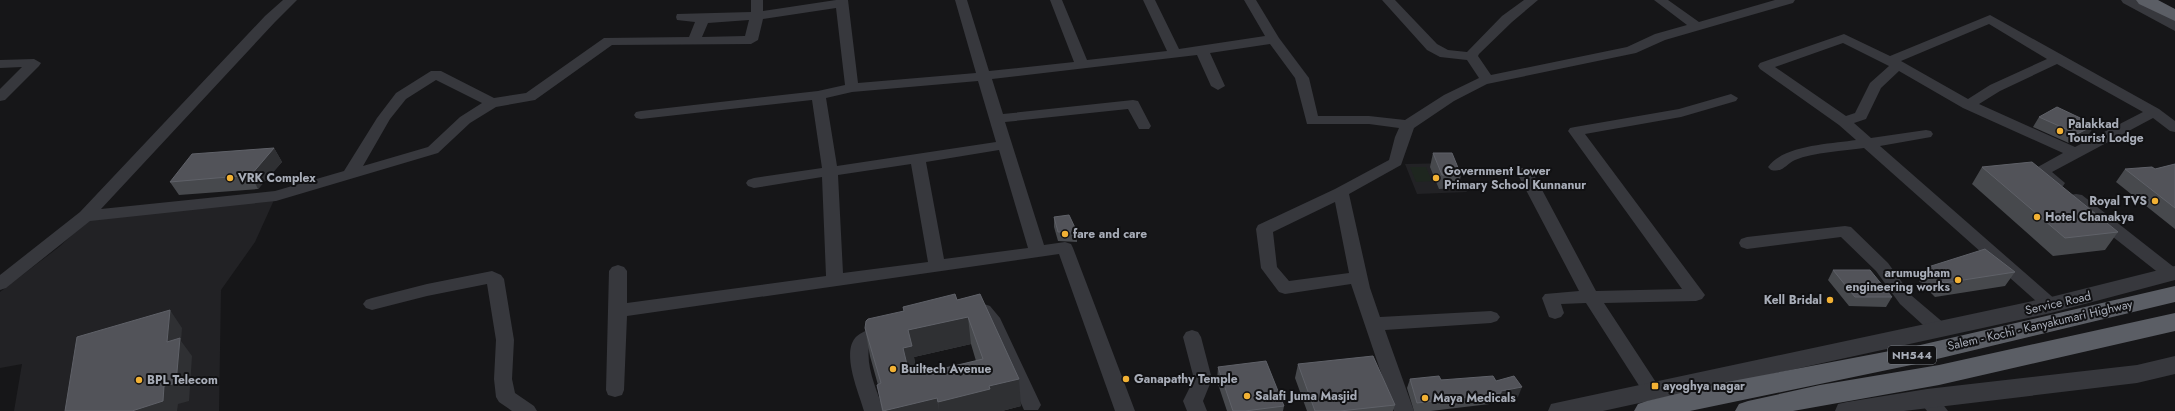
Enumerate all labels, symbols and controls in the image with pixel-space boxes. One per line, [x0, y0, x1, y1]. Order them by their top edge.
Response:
place label: Palakkad Tourist Lodge [2068, 115, 2144, 147]
marker: Palakkad Tourist Lodge [2055, 126, 2065, 136]
place label: Government Lower Primary School Kunnanur [1444, 162, 1586, 194]
place label: VRK Complex [237, 169, 316, 187]
marker: VRK Complex [225, 173, 235, 183]
marker: Government Lower Primary School Kunnanur [1431, 173, 1441, 183]
place label: Royal TVS [2089, 192, 2147, 210]
marker: Royal TVS [2150, 196, 2160, 206]
place label: Hotel Chanakya [2045, 208, 2134, 226]
marker: Hotel Chanakya [2032, 212, 2042, 222]
place label: fare and care [1073, 225, 1147, 243]
marker: fare and care [1060, 229, 1070, 239]
place label: arumugham engineering works [1846, 264, 1951, 296]
marker: arumugham engineering works [1953, 275, 1963, 285]
street label: Service Road [2023, 287, 2093, 319]
place label: Kell Bridal [1764, 291, 1822, 309]
marker: Kell Bridal [1825, 295, 1835, 305]
street label: Salem - Kochi - Kanyakumari Highway [1946, 295, 2135, 355]
road number: NH544 [1888, 346, 1936, 364]
place label: Builtech Avenue [901, 360, 992, 378]
marker: Builtech Avenue [888, 364, 898, 374]
place label: Ganapathy Temple [1134, 370, 1238, 388]
place label: BPL Telecom [147, 371, 218, 389]
marker: Ganapathy Temple [1121, 374, 1131, 384]
marker: BPL Telecom [134, 375, 144, 385]
place label: ayoghya nagar [1663, 377, 1745, 395]
marker: ayoghya nagar [1650, 381, 1660, 391]
place label: Salafi Juma Masjid [1255, 387, 1357, 405]
place label: Maya Medicals [1433, 389, 1516, 407]
marker: Salafi Juma Masjid [1242, 391, 1252, 401]
marker: Maya Medicals [1420, 393, 1430, 403]

